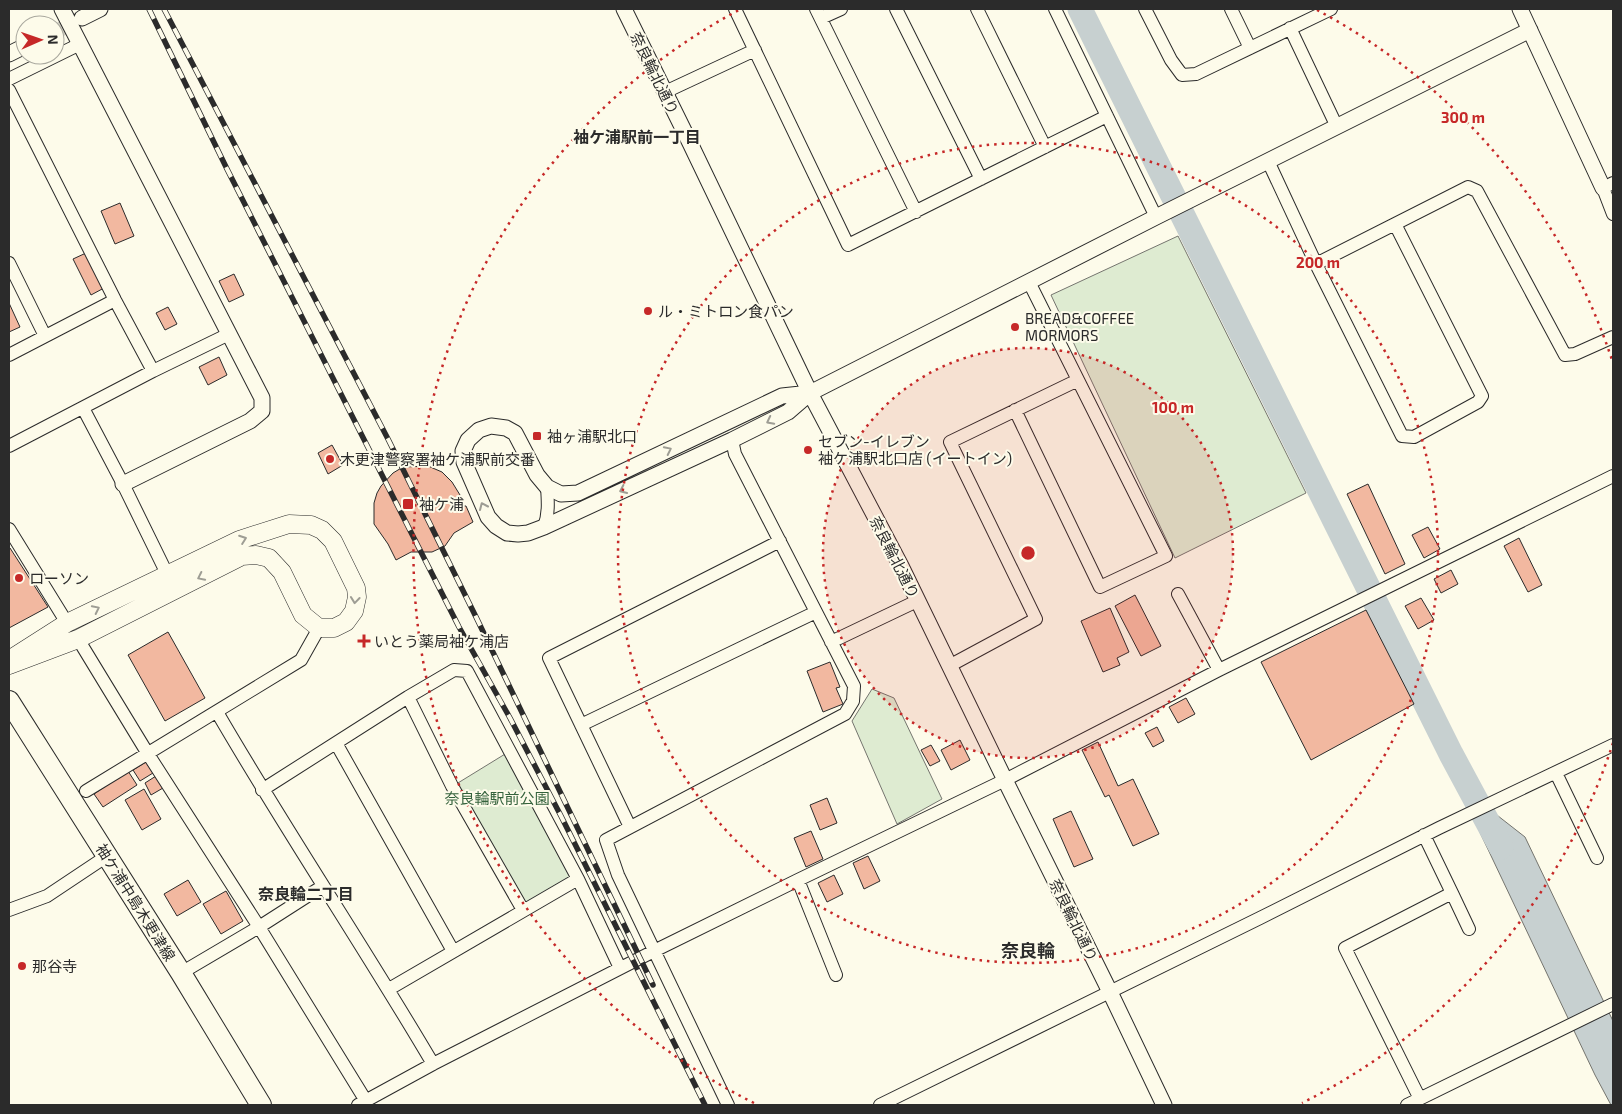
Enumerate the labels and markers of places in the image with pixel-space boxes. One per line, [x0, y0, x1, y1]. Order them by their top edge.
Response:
place label: ル・ミトロン食パン [658, 302, 794, 320]
marker: ル・ミトロン食パン [642, 305, 654, 317]
place label: BREAD&COFFEE MORMORS [1025, 309, 1134, 344]
marker: BREAD&COFFEE MORMORS [1009, 321, 1021, 333]
place label: 袖ヶ浦駅北口 [547, 427, 637, 445]
marker: 袖ヶ浦駅北口 [531, 430, 543, 442]
place label: セブン-イレブン 袖ケ浦駅北口店 (イートイン) [818, 432, 1012, 467]
marker: セブン-イレブン 袖ケ浦駅北口店 (イートイン) [802, 444, 814, 456]
place label: 木更津警察署袖ケ浦駅前交番 [340, 450, 535, 468]
marker: 木更津警察署袖ケ浦駅前交番 [324, 453, 336, 465]
place label: 袖ケ浦 [419, 495, 464, 513]
marker: 袖ケ浦 [401, 497, 415, 511]
centre of rings [1019, 544, 1037, 562]
place label: ローソン [29, 569, 89, 587]
marker: ローソン [13, 572, 25, 584]
place label: いとう薬局袖ケ浦店 [374, 632, 509, 650]
marker: いとう薬局袖ケ浦店 [358, 635, 370, 647]
place label: 那谷寺 [32, 957, 77, 975]
marker: 那谷寺 [16, 960, 28, 972]

